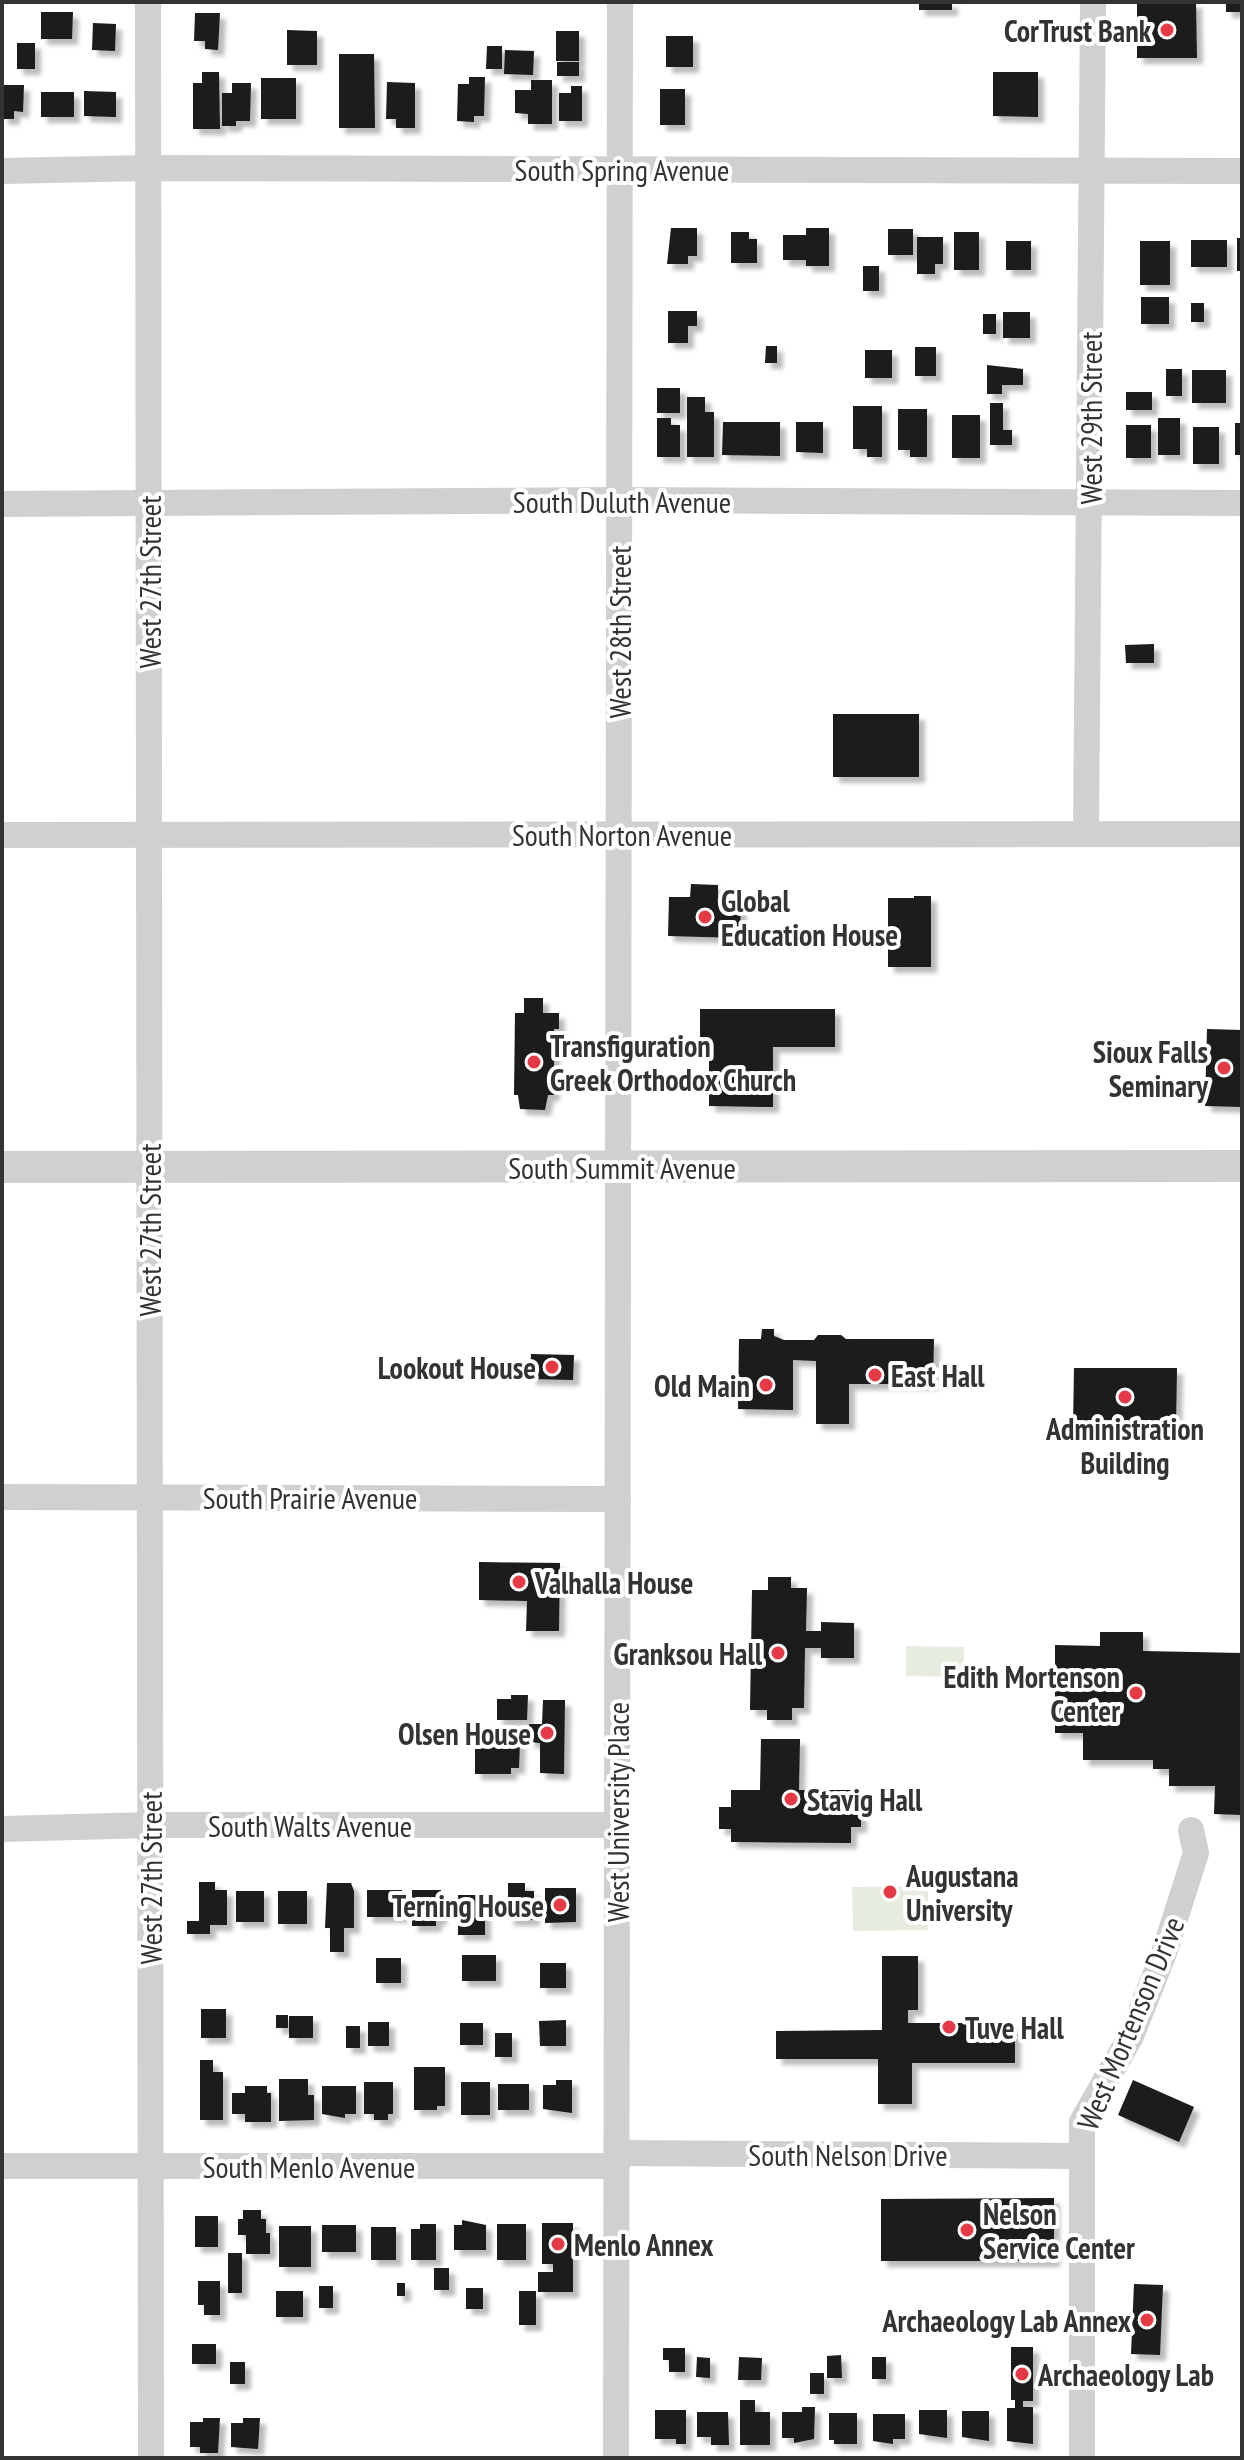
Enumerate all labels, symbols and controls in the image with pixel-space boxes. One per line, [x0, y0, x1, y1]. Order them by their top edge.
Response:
place label: CorTrust Bank [1004, 11, 1152, 50]
marker: CorTrust Bank [1158, 21, 1176, 39]
street label: South Spring Avenue [515, 150, 729, 189]
street label: West 29th Street [1071, 331, 1110, 505]
street label: South Duluth Avenue [513, 482, 731, 521]
street label: West 27th Street [130, 495, 169, 668]
street label: West 28th Street [600, 545, 639, 719]
street label: South Norton Avenue [512, 815, 732, 854]
place label: Global Education House [721, 881, 898, 954]
marker: Global Education House [696, 908, 714, 926]
place label: Transfiguration Greek Orthodox Church [550, 1026, 796, 1099]
place label: Sioux Falls Seminary [1093, 1032, 1209, 1105]
marker: Transfiguration Greek Orthodox Church [525, 1053, 543, 1071]
marker: Sioux Falls Seminary [1215, 1059, 1233, 1077]
street label: West 27th Street [130, 1143, 169, 1316]
street label: South Summit Avenue [508, 1148, 736, 1187]
place label: Lookout House [378, 1348, 536, 1387]
place label: East Hall [891, 1356, 985, 1395]
marker: Lookout House [543, 1358, 561, 1376]
place label: Old Main [654, 1366, 750, 1405]
marker: East Hall [866, 1366, 884, 1384]
marker: Old Main [757, 1376, 775, 1394]
marker: Administration Building [1116, 1388, 1134, 1406]
place label: Administration Building [1045, 1409, 1204, 1482]
street label: South Prairie Avenue [203, 1478, 417, 1517]
place label: Valhalla House [534, 1563, 693, 1602]
marker: Valhalla House [510, 1573, 528, 1591]
place label: Granksou Hall [614, 1634, 763, 1673]
marker: Granksou Hall [769, 1644, 787, 1662]
place label: Edith Mortenson Center [943, 1657, 1120, 1730]
marker: Edith Mortenson Center [1127, 1684, 1145, 1702]
street label: West University Place [598, 1702, 637, 1922]
place label: Olsen House [398, 1714, 531, 1753]
marker: Olsen House [538, 1724, 556, 1742]
place label: Stavig Hall [807, 1780, 923, 1819]
marker: Stavig Hall [782, 1790, 800, 1808]
street label: West 27th Street [131, 1791, 170, 1964]
street label: South Walts Avenue [208, 1806, 412, 1845]
place label: Augustana University [905, 1856, 1019, 1929]
marker: Augustana University [881, 1883, 899, 1901]
place label: Terning House [392, 1886, 544, 1925]
marker: Terning House [551, 1896, 569, 1914]
street label: West Mortenson Drive [1068, 1910, 1192, 2136]
place label: Tuve Hall [965, 2008, 1064, 2047]
marker: Tuve Hall [940, 2018, 958, 2036]
street label: South Nelson Drive [748, 2135, 948, 2174]
street label: South Menlo Avenue [203, 2147, 415, 2186]
place label: Nelson Service Center [983, 2194, 1135, 2267]
marker: Nelson Service Center [958, 2221, 976, 2239]
place label: Menlo Annex [574, 2225, 714, 2264]
marker: Menlo Annex [549, 2235, 567, 2253]
place label: Archaeology Lab Annex [881, 2301, 1132, 2340]
marker: Archaeology Lab Annex [1138, 2311, 1156, 2329]
place label: Archaeology Lab [1037, 2355, 1214, 2394]
marker: Archaeology Lab [1013, 2365, 1031, 2383]

